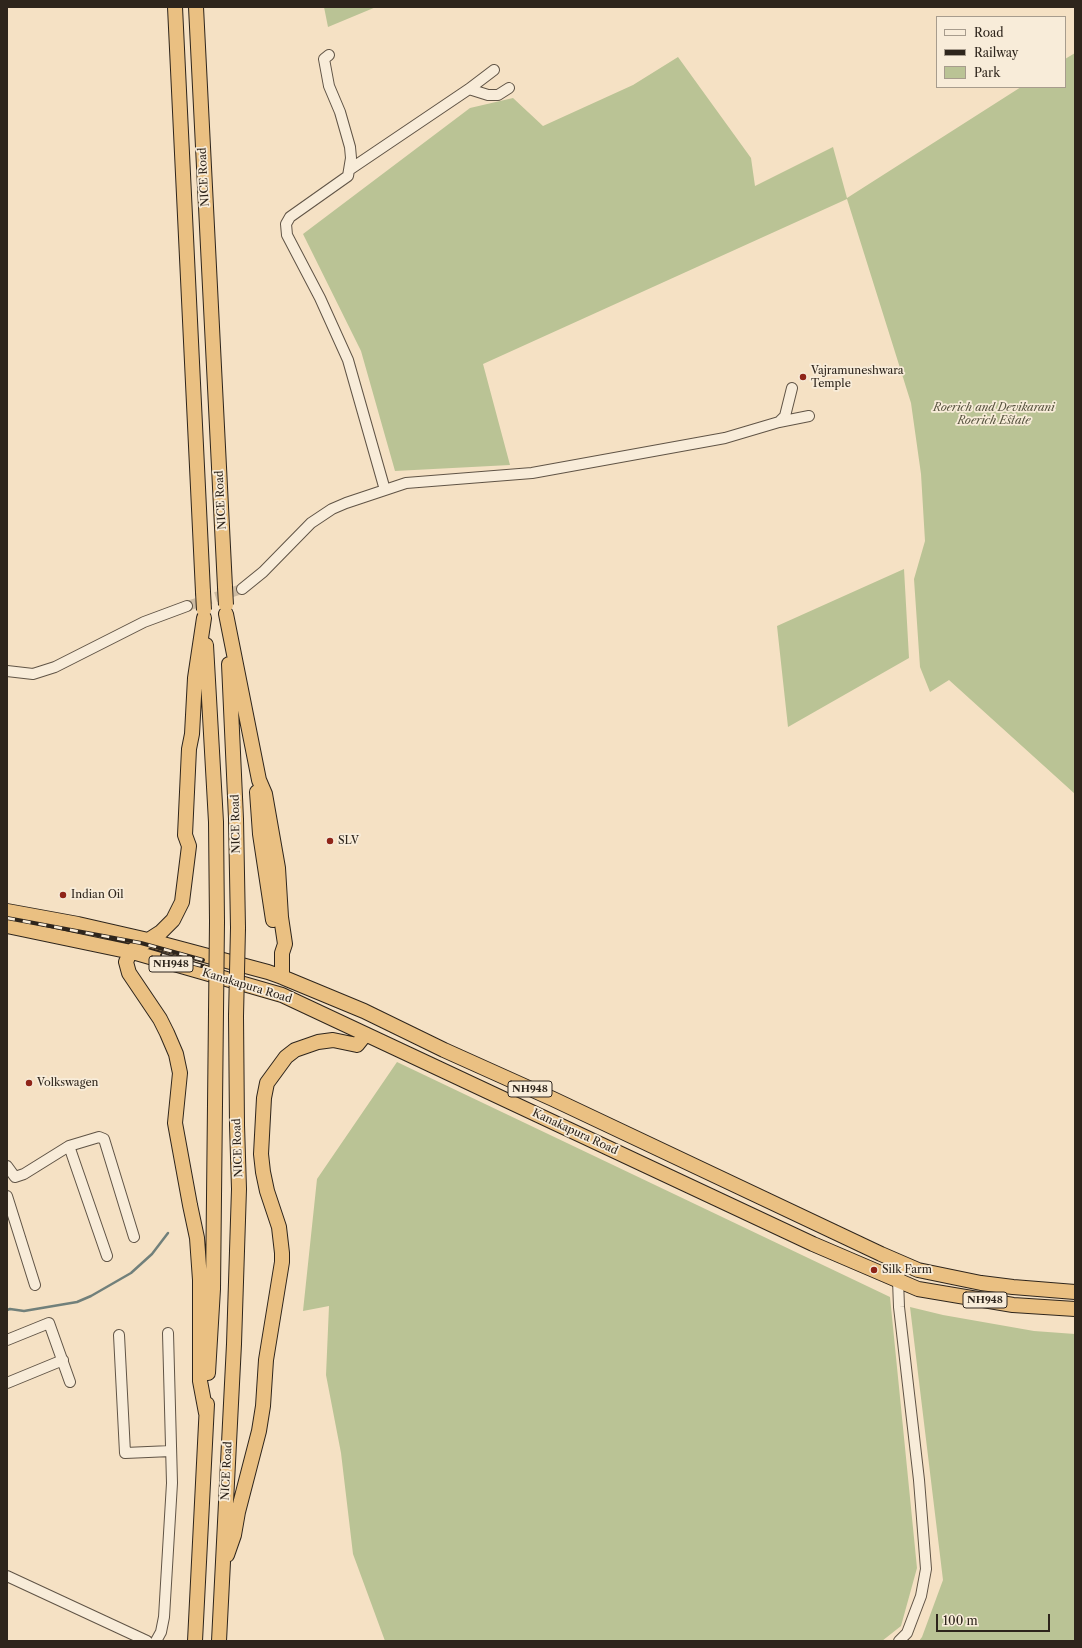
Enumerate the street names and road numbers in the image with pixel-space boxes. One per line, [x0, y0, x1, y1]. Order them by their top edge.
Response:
street label: NICE Road [196, 147, 212, 207]
street label: NICE Road [213, 470, 229, 530]
street label: NICE Road [229, 794, 243, 854]
road number: NH948 [149, 956, 193, 972]
street label: Kanakapura Road [201, 966, 293, 1006]
road number: NH948 [508, 1081, 552, 1097]
street label: Kanakapura Road [530, 1106, 620, 1158]
street label: NICE Road [230, 1118, 246, 1178]
road number: NH948 [963, 1292, 1007, 1308]
street label: NICE Road [219, 1441, 235, 1501]

